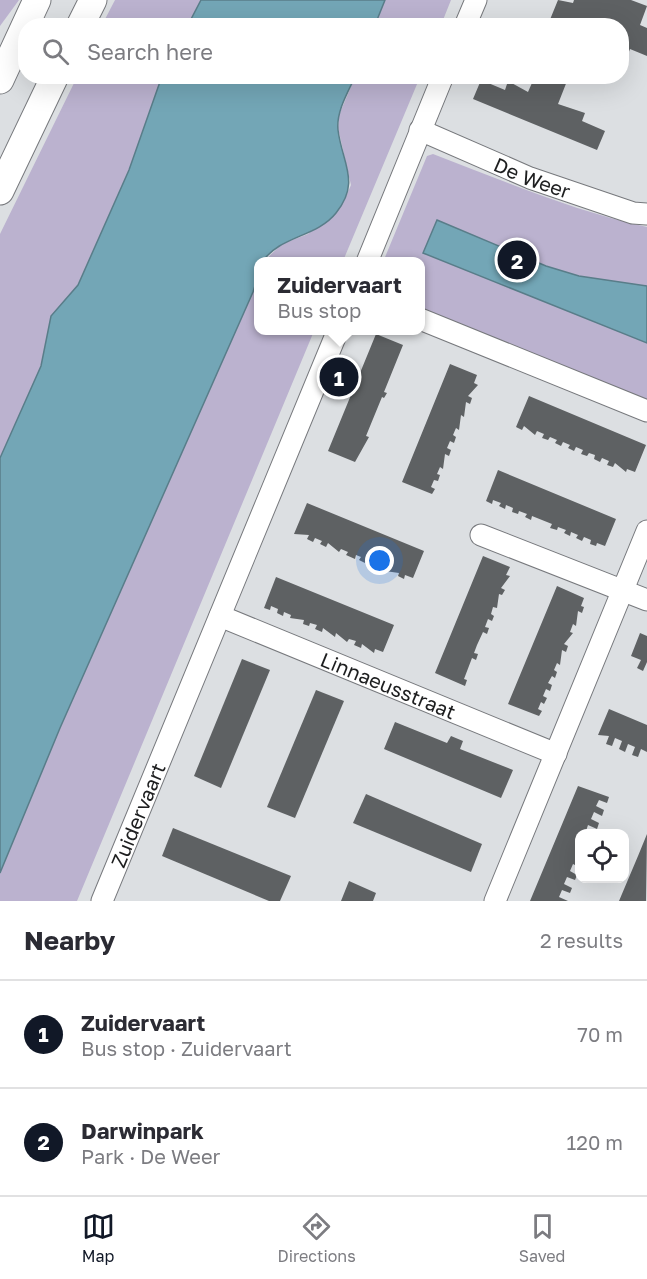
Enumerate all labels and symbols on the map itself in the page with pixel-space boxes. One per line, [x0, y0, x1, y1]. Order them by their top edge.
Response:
street label: De Weer [490, 152, 574, 203]
pin: 2 [498, 238, 536, 282]
pin: 1 [320, 354, 358, 400]
your location [365, 546, 394, 575]
street label: Linnaeusstraat [317, 647, 459, 724]
street label: Zuidervaart [105, 759, 170, 871]

